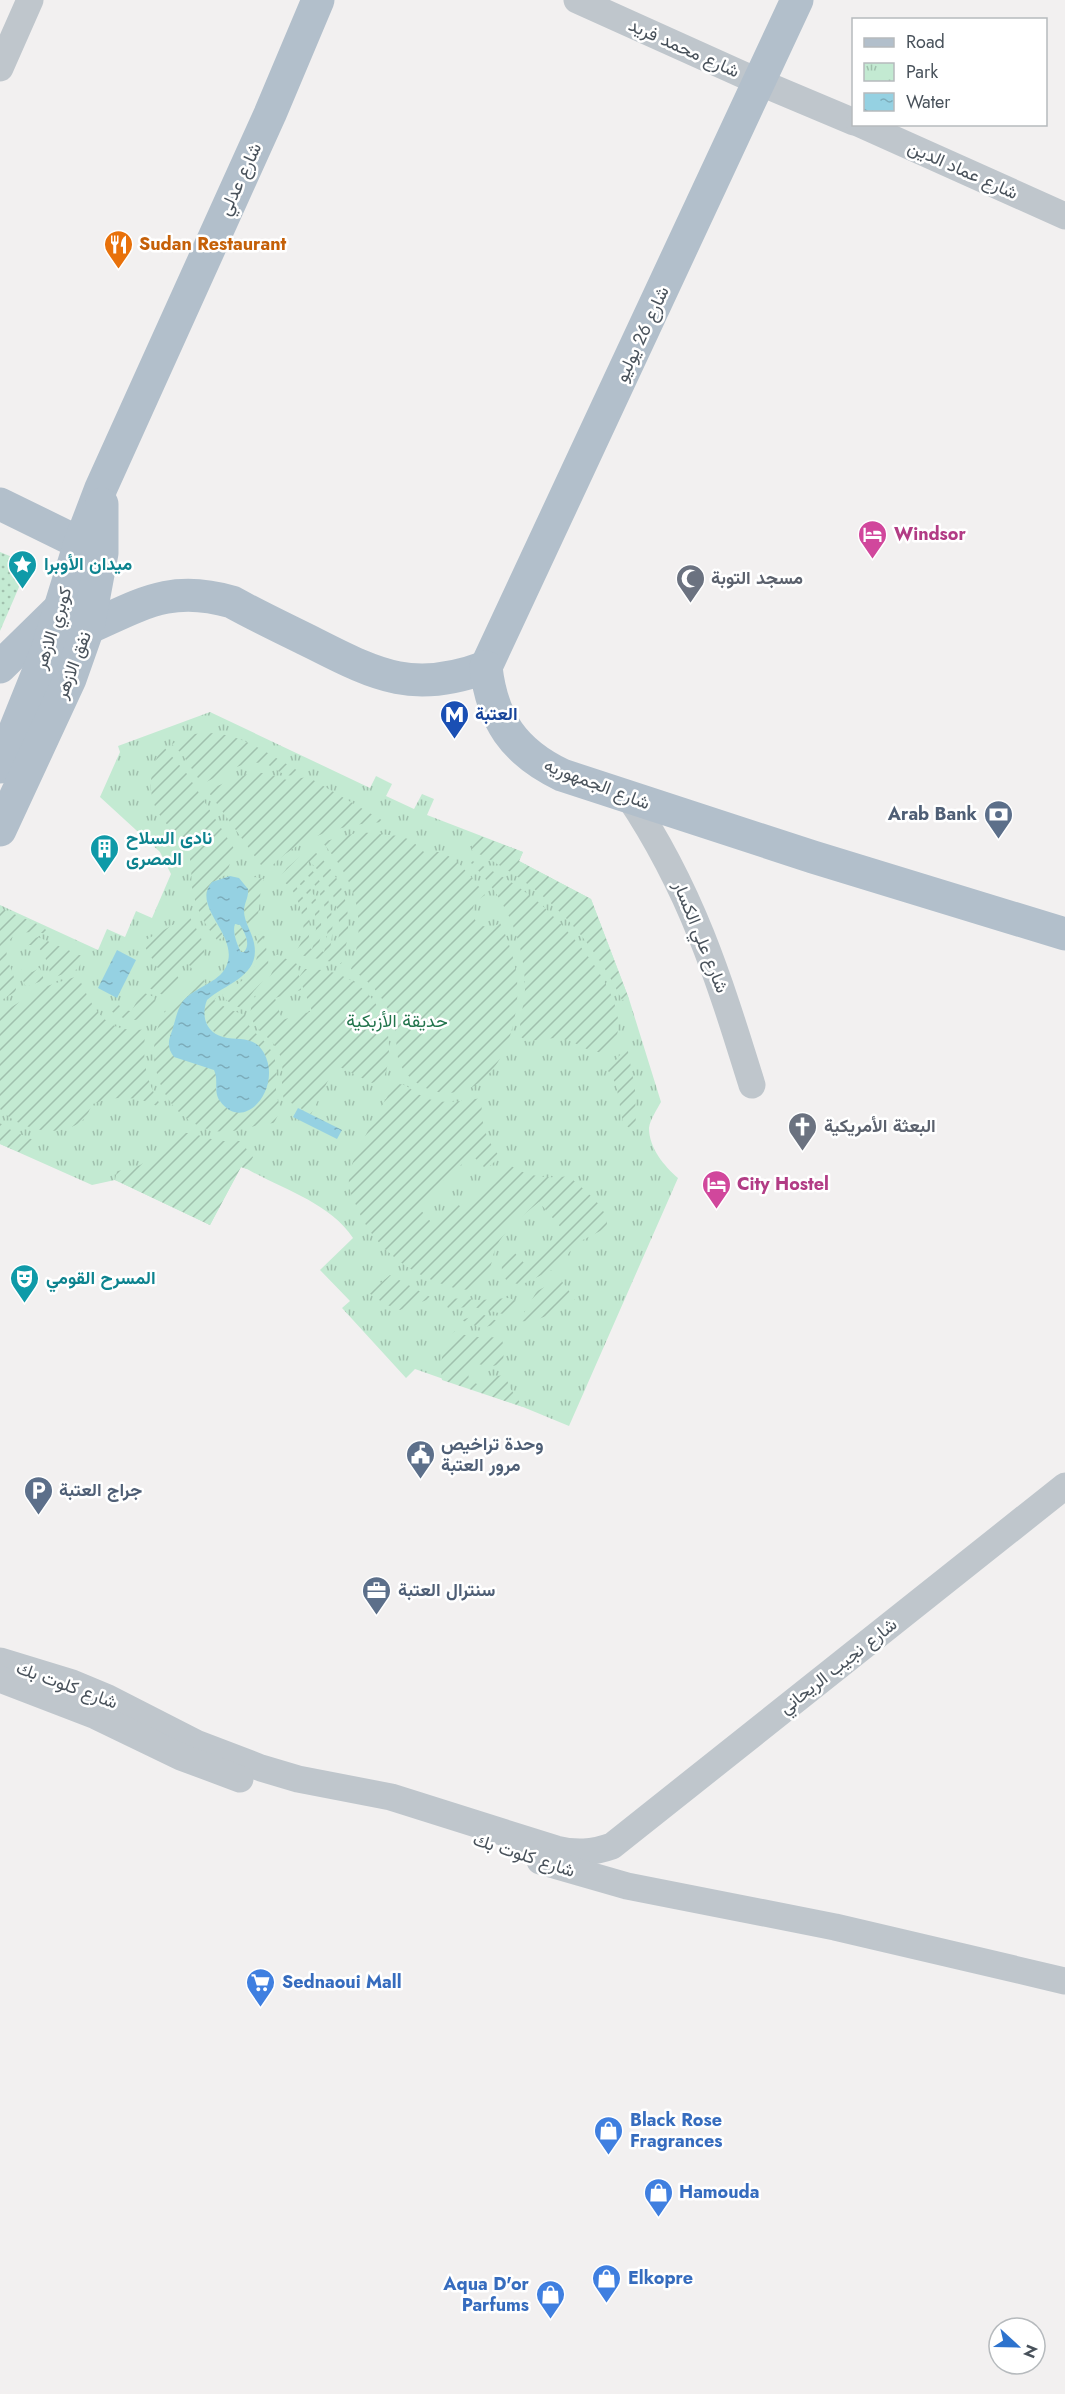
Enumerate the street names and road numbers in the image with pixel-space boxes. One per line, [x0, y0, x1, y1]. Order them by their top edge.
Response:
street label: شارع محمد فريد [624, 12, 744, 84]
street label: شارع عماد الدين [904, 134, 1022, 206]
street label: شارع عدلي [212, 138, 270, 220]
street label: شارع 26 يوليو [608, 282, 676, 386]
street label: كوبري الازهر [27, 584, 80, 674]
street label: نفق الازهر [48, 627, 98, 704]
street label: شارع الجمهوريه [540, 752, 654, 816]
street label: شارع علي الكسار [665, 876, 735, 998]
street label: شارع نجيب الريحاني [774, 1612, 904, 1722]
street label: شارع كلوت بك [13, 1655, 121, 1715]
street label: شارع كلوت بك [470, 1826, 578, 1884]

